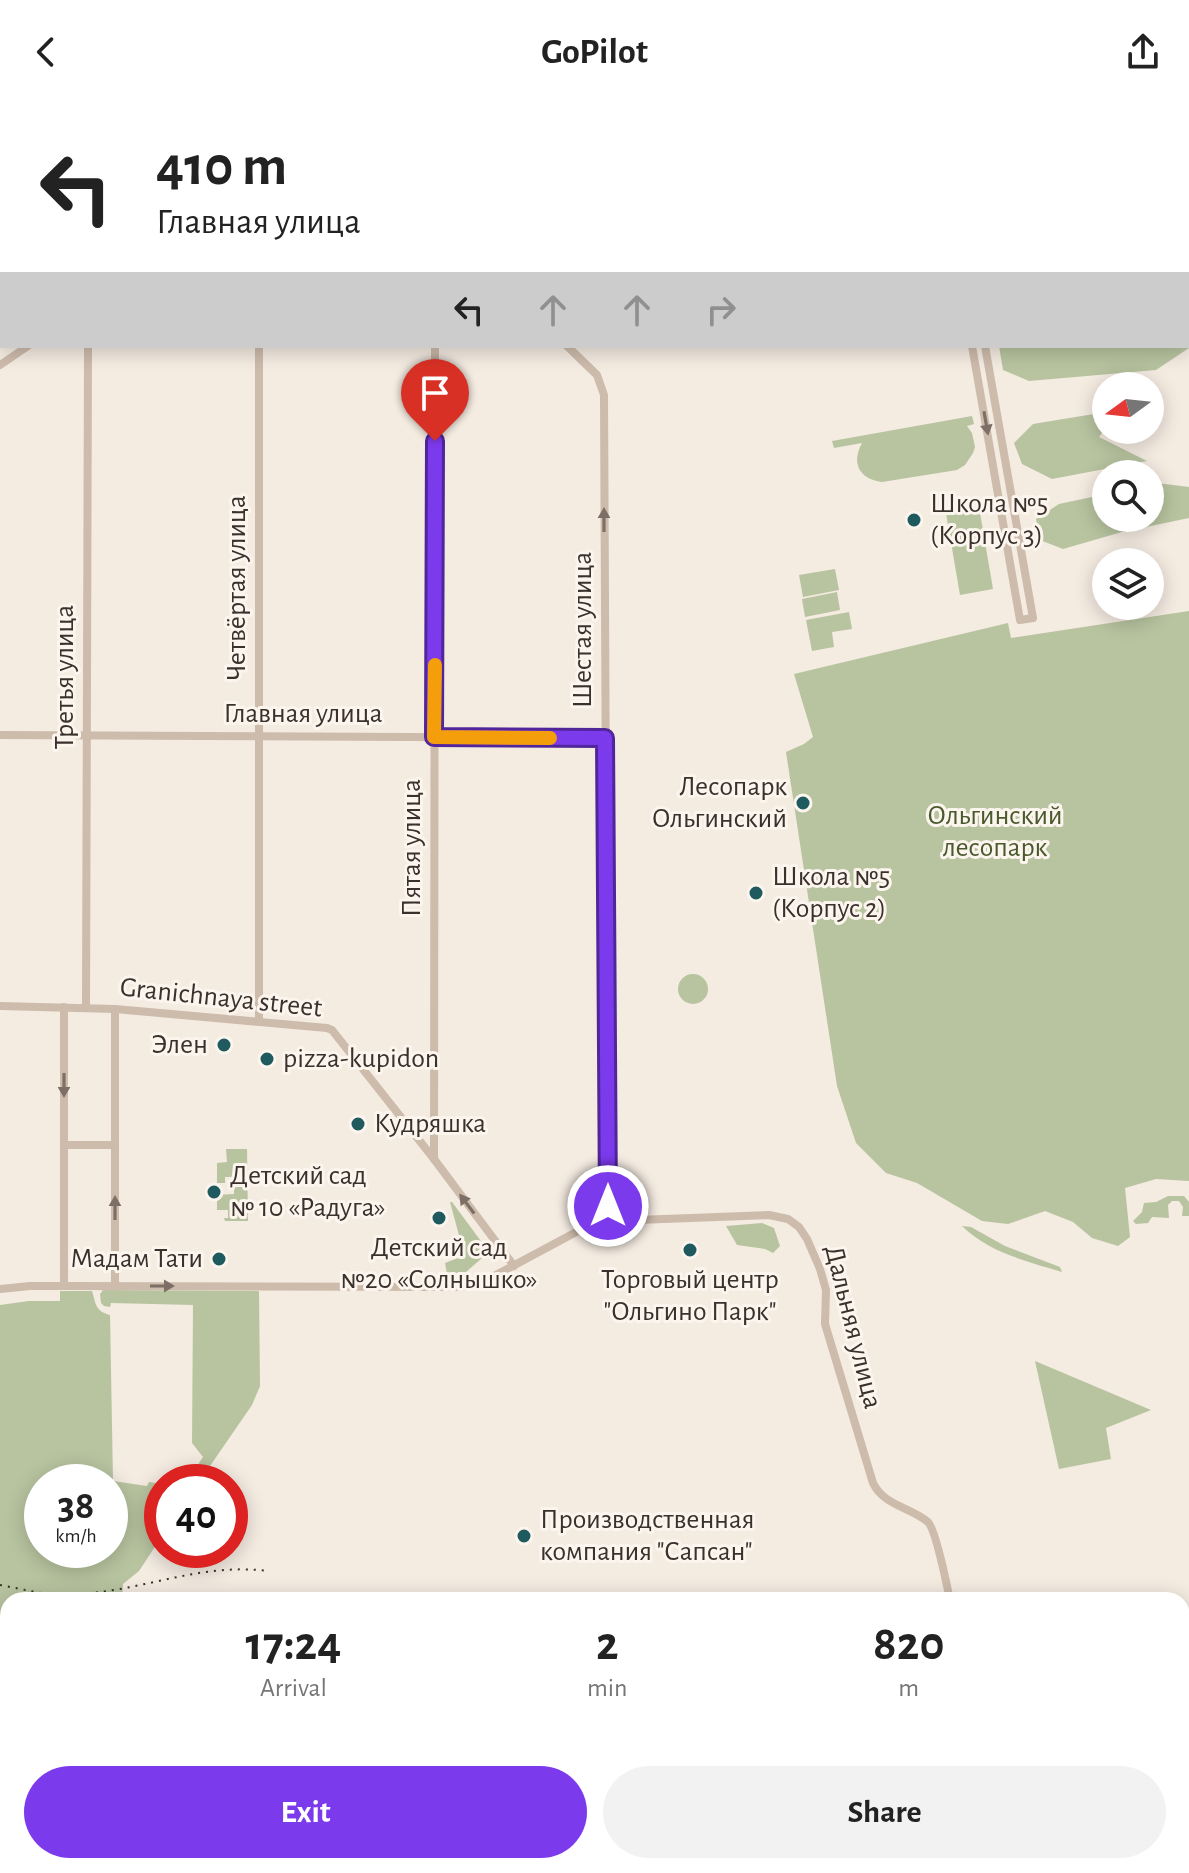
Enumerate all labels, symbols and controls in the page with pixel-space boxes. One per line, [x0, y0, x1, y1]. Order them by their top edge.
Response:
icon: back [24, 30, 68, 74]
icon: share [1121, 30, 1165, 74]
text: GoPilot [541, 34, 648, 70]
icon: left [24, 136, 128, 240]
text: 410 m [156, 139, 287, 195]
text: Главная улица [156, 204, 361, 240]
icon: left [447, 288, 491, 332]
icon: ahead [531, 288, 575, 332]
icon: ahead [615, 288, 659, 332]
icon: right [699, 288, 743, 332]
pin [401, 359, 469, 441]
icon: arrive [413, 371, 457, 415]
north arrow [1092, 372, 1164, 444]
map controls [1092, 372, 1164, 620]
one-way arrow [980, 411, 992, 436]
button: search [1092, 460, 1164, 532]
place label: Школа №5 (Корпус 3) [930, 490, 1048, 550]
street label: Четвёртая улица [223, 495, 251, 681]
one-way arrow [598, 507, 611, 532]
marker: Школа №5 (Корпус 3) [905, 511, 923, 529]
button: layers [1092, 548, 1164, 620]
street label: Шестая улица [569, 551, 597, 708]
street label: Третья улица [51, 605, 79, 749]
street label: Главная улица [223, 700, 383, 728]
place label: Лесопарк Ольгинский [652, 773, 787, 833]
street label: Пятая улица [398, 779, 426, 917]
marker: Лесопарк Ольгинский [794, 794, 812, 812]
park label: Ольгинский лесопарк [927, 802, 1063, 862]
place label: Школа №5 (Корпус 2) [772, 863, 890, 923]
marker: Школа №5 (Корпус 2) [747, 884, 765, 902]
street label: Granichnaya street [119, 973, 324, 1023]
place label: Элен [151, 1031, 208, 1059]
marker: Элен [215, 1036, 233, 1054]
place label: pizza-kupidon [283, 1045, 439, 1073]
marker: pizza-kupidon [258, 1050, 276, 1068]
one-way arrow [58, 1073, 70, 1098]
place label: Кудряшка [374, 1110, 486, 1138]
marker: Кудряшка [349, 1115, 367, 1133]
place label: Детский сад № 10 «Радуга» [230, 1162, 386, 1222]
position arrow [566, 1164, 650, 1248]
marker: Детский сад № 10 «Радуга» [205, 1183, 223, 1201]
one-way arrow [460, 1193, 475, 1214]
one-way arrow [109, 1195, 121, 1220]
marker: Детский сад №20 «Солнышко» [430, 1209, 448, 1227]
place label: Детский сад №20 «Солнышко» [340, 1234, 538, 1294]
marker: Торговый центр "Ольгино Парк" [681, 1241, 699, 1259]
street label: Дальняя улица [819, 1242, 887, 1412]
place label: Мадам Тати [70, 1245, 203, 1273]
marker: Мадам Тати [210, 1250, 228, 1268]
place label: Торговый центр "Ольгино Парк" [601, 1266, 779, 1326]
one-way arrow [150, 1280, 175, 1292]
speed limit sign: 40 [144, 1464, 248, 1568]
text: 38 [58, 1486, 94, 1526]
place label: Производственная компания "Сапсан" [540, 1506, 755, 1566]
text: km/h [55, 1526, 97, 1546]
marker: Производственная компания "Сапсан" [515, 1527, 533, 1545]
text: 17:24 [246, 1621, 341, 1669]
text: 2 [596, 1621, 619, 1669]
text: 820 [873, 1621, 944, 1669]
text: Arrival [260, 1675, 327, 1701]
text: min [587, 1675, 628, 1701]
text: m [898, 1675, 919, 1701]
button: Exit [24, 1766, 587, 1858]
button: Share [603, 1766, 1166, 1858]

